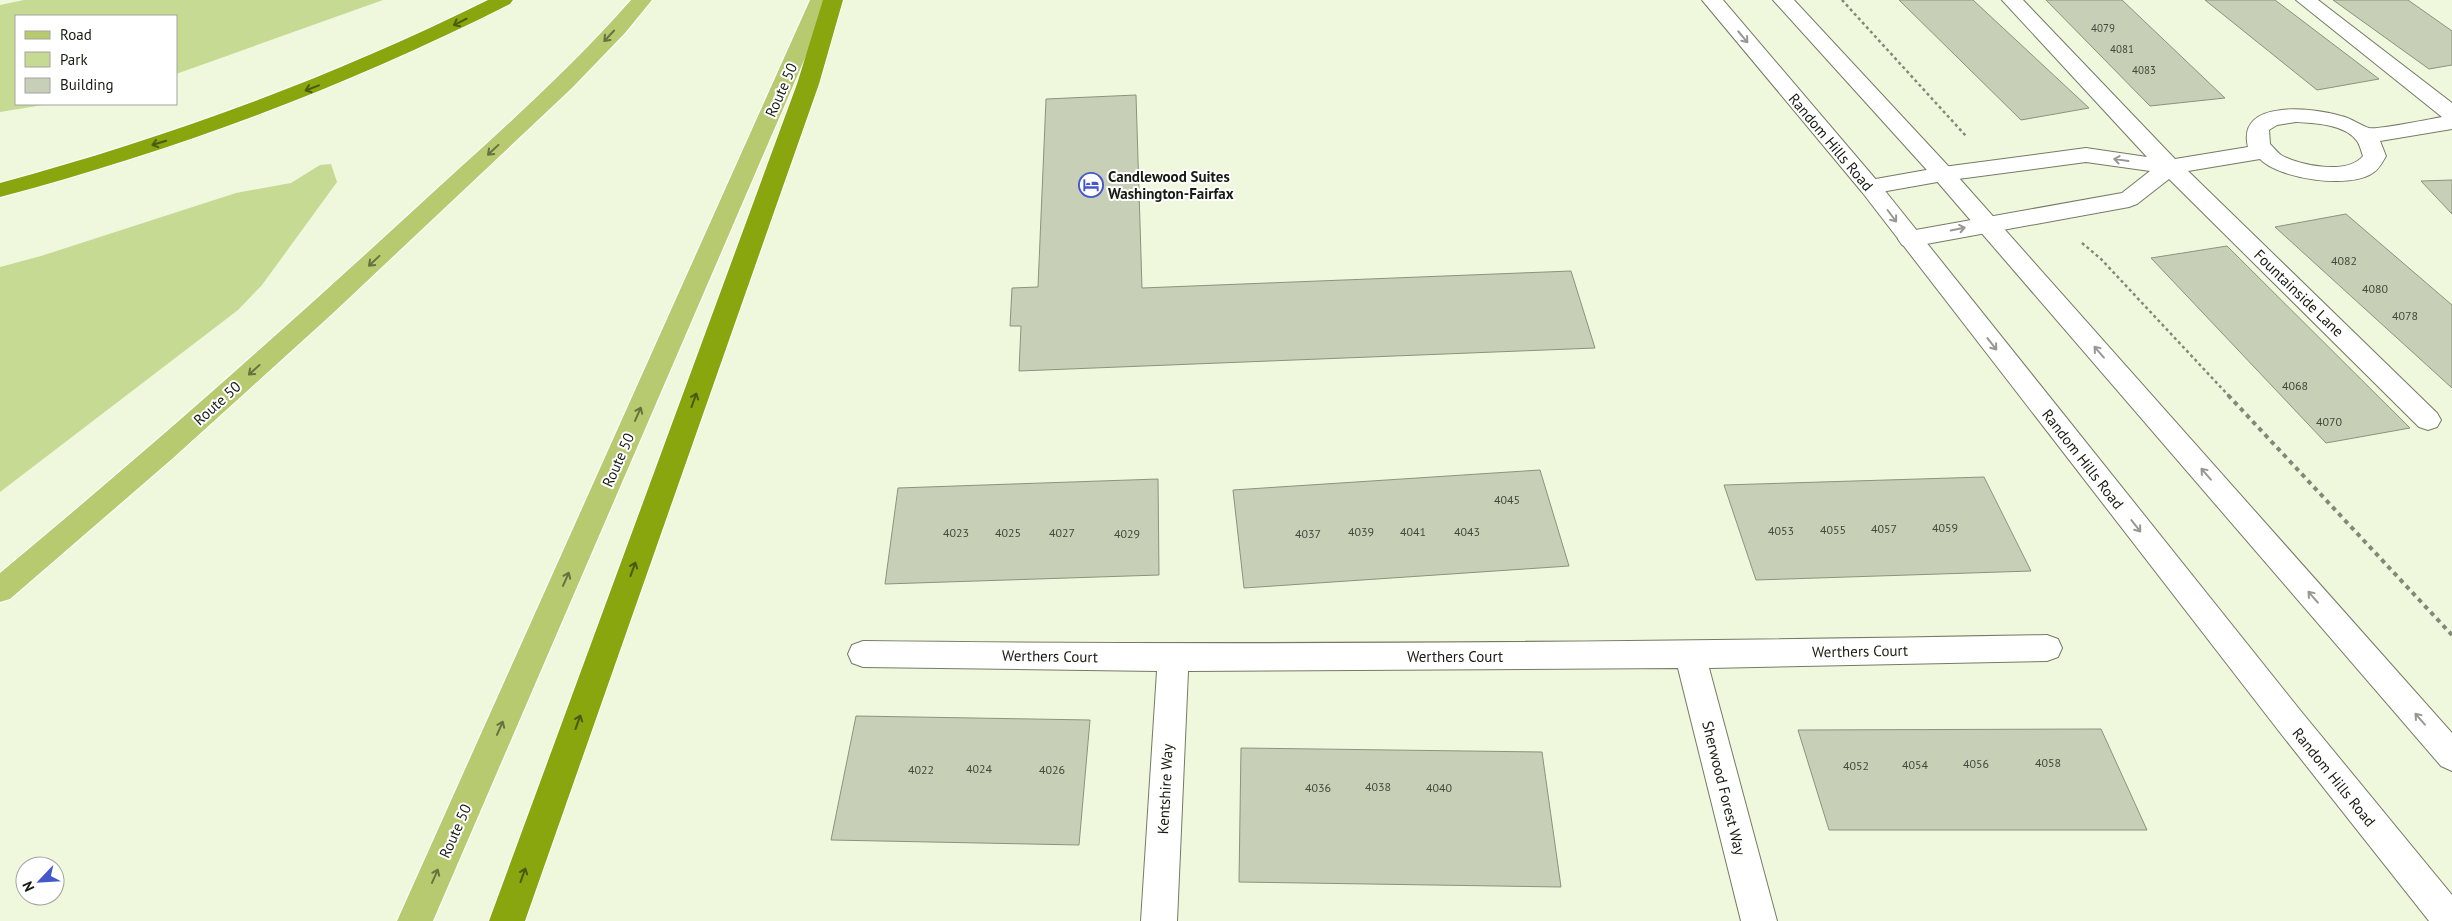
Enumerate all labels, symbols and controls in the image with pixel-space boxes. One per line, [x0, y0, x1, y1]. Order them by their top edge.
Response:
legend [15, 15, 178, 105]
one-way arrow [453, 18, 468, 27]
house number: 4079 [2091, 21, 2115, 35]
text: Road [60, 25, 92, 44]
one-way arrow [603, 30, 615, 42]
one-way arrow [1738, 31, 1749, 44]
house number: 4081 [2110, 42, 2134, 56]
text: Park [60, 50, 88, 69]
street label: Route 50 [761, 60, 801, 120]
house number: 4083 [2132, 63, 2156, 77]
text: Building [60, 75, 114, 94]
one-way arrow [304, 84, 320, 93]
street label: Random Hills Road [1785, 89, 1877, 195]
one-way arrow [151, 139, 167, 149]
one-way arrow [486, 144, 499, 156]
one-way arrow [2114, 155, 2130, 165]
place label: Candlewood Suites Washington-Fairfax [1108, 167, 1234, 203]
hotel icon: Candlewood Suites Washington-Fairfax [1078, 172, 1104, 198]
one-way arrow [1887, 209, 1897, 223]
one-way arrow [1949, 224, 1965, 234]
street label: Fountainside Lane [2250, 245, 2348, 341]
house number: 4082 [2331, 253, 2357, 268]
one-way arrow [368, 255, 381, 267]
house number: 4080 [2362, 281, 2389, 296]
house number: 4078 [2392, 308, 2418, 323]
one-way arrow [1987, 337, 1998, 350]
one-way arrow [2093, 346, 2104, 359]
one-way arrow [248, 364, 261, 376]
street label: Route 50 [189, 377, 245, 429]
house number: 4068 [2282, 378, 2308, 393]
one-way arrow [690, 393, 699, 408]
street label: Random Hills Road [2038, 405, 2128, 513]
one-way arrow [634, 407, 644, 422]
house number: 4070 [2316, 414, 2343, 429]
street label: Route 50 [598, 430, 638, 490]
one-way arrow [2200, 468, 2211, 481]
house number: 4045 [1494, 492, 1520, 507]
one-way arrow [2131, 519, 2142, 532]
house number: 4059 [1932, 520, 1958, 535]
house number: 4057 [1871, 521, 1897, 536]
house number: 4055 [1820, 522, 1846, 537]
house number: 4053 [1768, 523, 1794, 538]
house number: 4039 [1348, 524, 1374, 539]
house number: 4041 [1400, 524, 1426, 539]
house number: 4043 [1454, 524, 1480, 539]
house number: 4023 [943, 525, 969, 540]
house number: 4025 [995, 525, 1021, 540]
house number: 4027 [1049, 525, 1075, 540]
house number: 4029 [1114, 526, 1140, 541]
house number: 4037 [1295, 526, 1321, 541]
one-way arrow [629, 562, 638, 578]
one-way arrow [561, 572, 571, 587]
one-way arrow [2307, 590, 2319, 603]
street label: Werthers Court [1812, 641, 1908, 661]
street label: Werthers Court [1002, 646, 1098, 666]
street label: Werthers Court [1407, 647, 1503, 666]
one-way arrow [2415, 713, 2426, 726]
one-way arrow [574, 715, 583, 730]
street label: Sherwood Forest Way [1698, 719, 1750, 857]
one-way arrow [496, 721, 506, 736]
street label: Random Hills Road [2288, 724, 2380, 830]
street label: Kentshire Way [1153, 743, 1177, 835]
house number: 4058 [2035, 755, 2061, 770]
house number: 4056 [1963, 756, 1989, 771]
house number: 4054 [1902, 757, 1929, 772]
house number: 4052 [1843, 758, 1869, 773]
house number: 4024 [966, 761, 993, 776]
house number: 4022 [908, 762, 934, 777]
house number: 4026 [1039, 762, 1065, 777]
house number: 4038 [1365, 779, 1391, 794]
house number: 4036 [1305, 780, 1331, 795]
house number: 4040 [1426, 780, 1453, 795]
street label: Route 50 [435, 801, 475, 861]
north arrow [15, 856, 65, 906]
one-way arrow [519, 868, 528, 883]
one-way arrow [430, 869, 440, 884]
text: N [18, 879, 38, 894]

